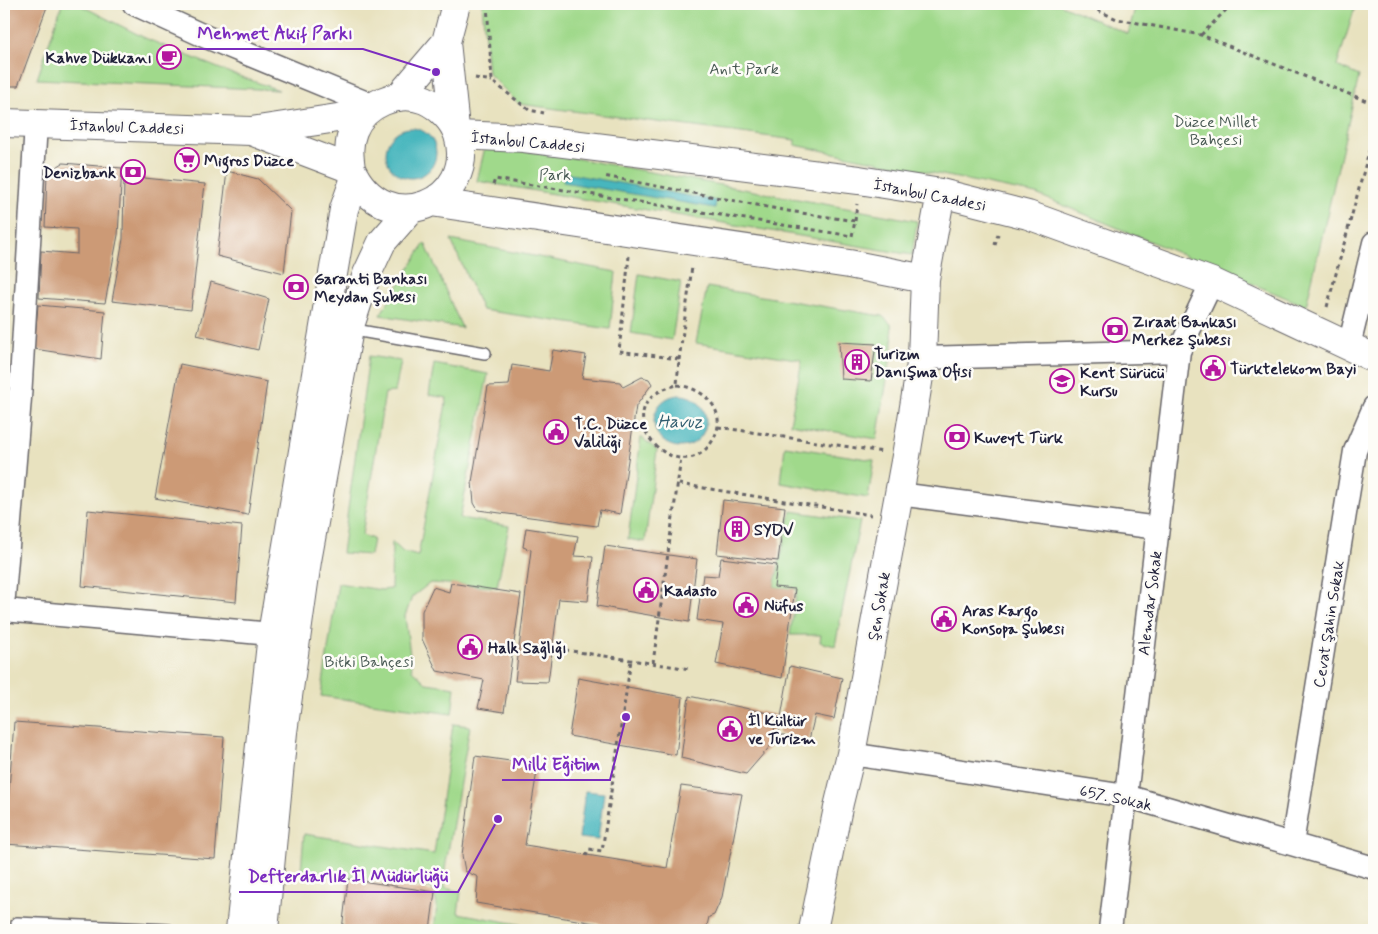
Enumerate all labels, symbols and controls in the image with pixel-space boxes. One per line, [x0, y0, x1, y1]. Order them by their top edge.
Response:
callout: Mehmet Akif Parkı [187, 16, 363, 49]
text: Mehmet Akif Parkı [197, 22, 353, 46]
cafe icon: Kahve Dükkanı [156, 44, 182, 70]
place label: Kahve Dükkanı [45, 48, 152, 69]
park label: Anıt Park [709, 59, 779, 80]
park label: Düzce Millet Bahçesi [1174, 112, 1259, 151]
street label: İstanbul Caddesi [69, 115, 185, 140]
street label: İstanbul Caddesi [470, 127, 586, 158]
supermarket icon: Migros Düzce [174, 147, 200, 173]
place label: Migros Düzce [204, 151, 294, 174]
bank icon: Denizbank [120, 159, 146, 185]
place label: Denizbank [43, 163, 116, 184]
park label: Park [539, 165, 571, 186]
street label: İstanbul Caddesi [872, 174, 988, 217]
place label: Garanti Bankası Meydan Şubesi [314, 269, 428, 308]
bank icon: Garanti Bankası Meydan Şubesi [283, 274, 309, 300]
place label: Zıraat Bankası Merkez Şubesi [1132, 312, 1237, 351]
bank icon: Zıraat Bankası Merkez Şubesi [1102, 317, 1128, 343]
place label: Turizm Danışma Ofisi [874, 344, 972, 383]
building icon: Turizm Danışma Ofisi [844, 349, 870, 375]
public building icon: Türktelekom Bayi [1200, 355, 1226, 381]
place label: Türktelekom Bayi [1230, 359, 1357, 380]
place label: Kent Sürücü Kursu [1080, 363, 1165, 402]
school or university icon: Kent Sürücü Kursu [1049, 368, 1075, 394]
water label: Havuz [657, 410, 703, 434]
place label: T.C. Düzce Valiliği [574, 414, 647, 454]
public building icon: T.C. Düzce Valiliği [543, 419, 569, 445]
bank icon: Kuveyt Türk [944, 424, 970, 450]
place label: Kuveyt Türk [974, 428, 1064, 449]
building icon: SYDV [724, 516, 750, 542]
place label: SYDV [754, 520, 794, 541]
street label: Alemdar Sokak [1134, 550, 1167, 657]
street label: Cevat Şahin Sokak [1309, 559, 1350, 689]
street label: Şen Sokak [863, 570, 896, 642]
public building icon: Kadasto [633, 577, 659, 603]
place label: Kadasto [664, 581, 717, 602]
public building icon: Nüfus [733, 592, 759, 618]
place label: Nüfus [764, 596, 803, 617]
place label: Aras Kargo Konsopa Şubesi [962, 601, 1065, 640]
public building icon: Aras Kargo Konsopa Şubesi [931, 606, 957, 632]
public building icon: Halk Sağlığı [457, 634, 483, 660]
place label: Halk Sağlığı [488, 638, 567, 660]
park label: Bitki Bahçesi [324, 652, 414, 673]
place label: İl Kültür ve Turizm [748, 711, 816, 750]
public building icon: İl Kültür ve Turizm [717, 716, 743, 742]
callout: Milli Eğitim [502, 747, 610, 780]
text: Milli Eğitim [512, 753, 600, 777]
street label: 657. Sokak [1077, 781, 1154, 816]
callout: Defterdarlık İl Müdürlüğü [239, 859, 458, 892]
text: Defterdarlık İl Müdürlüğü [248, 865, 448, 889]

